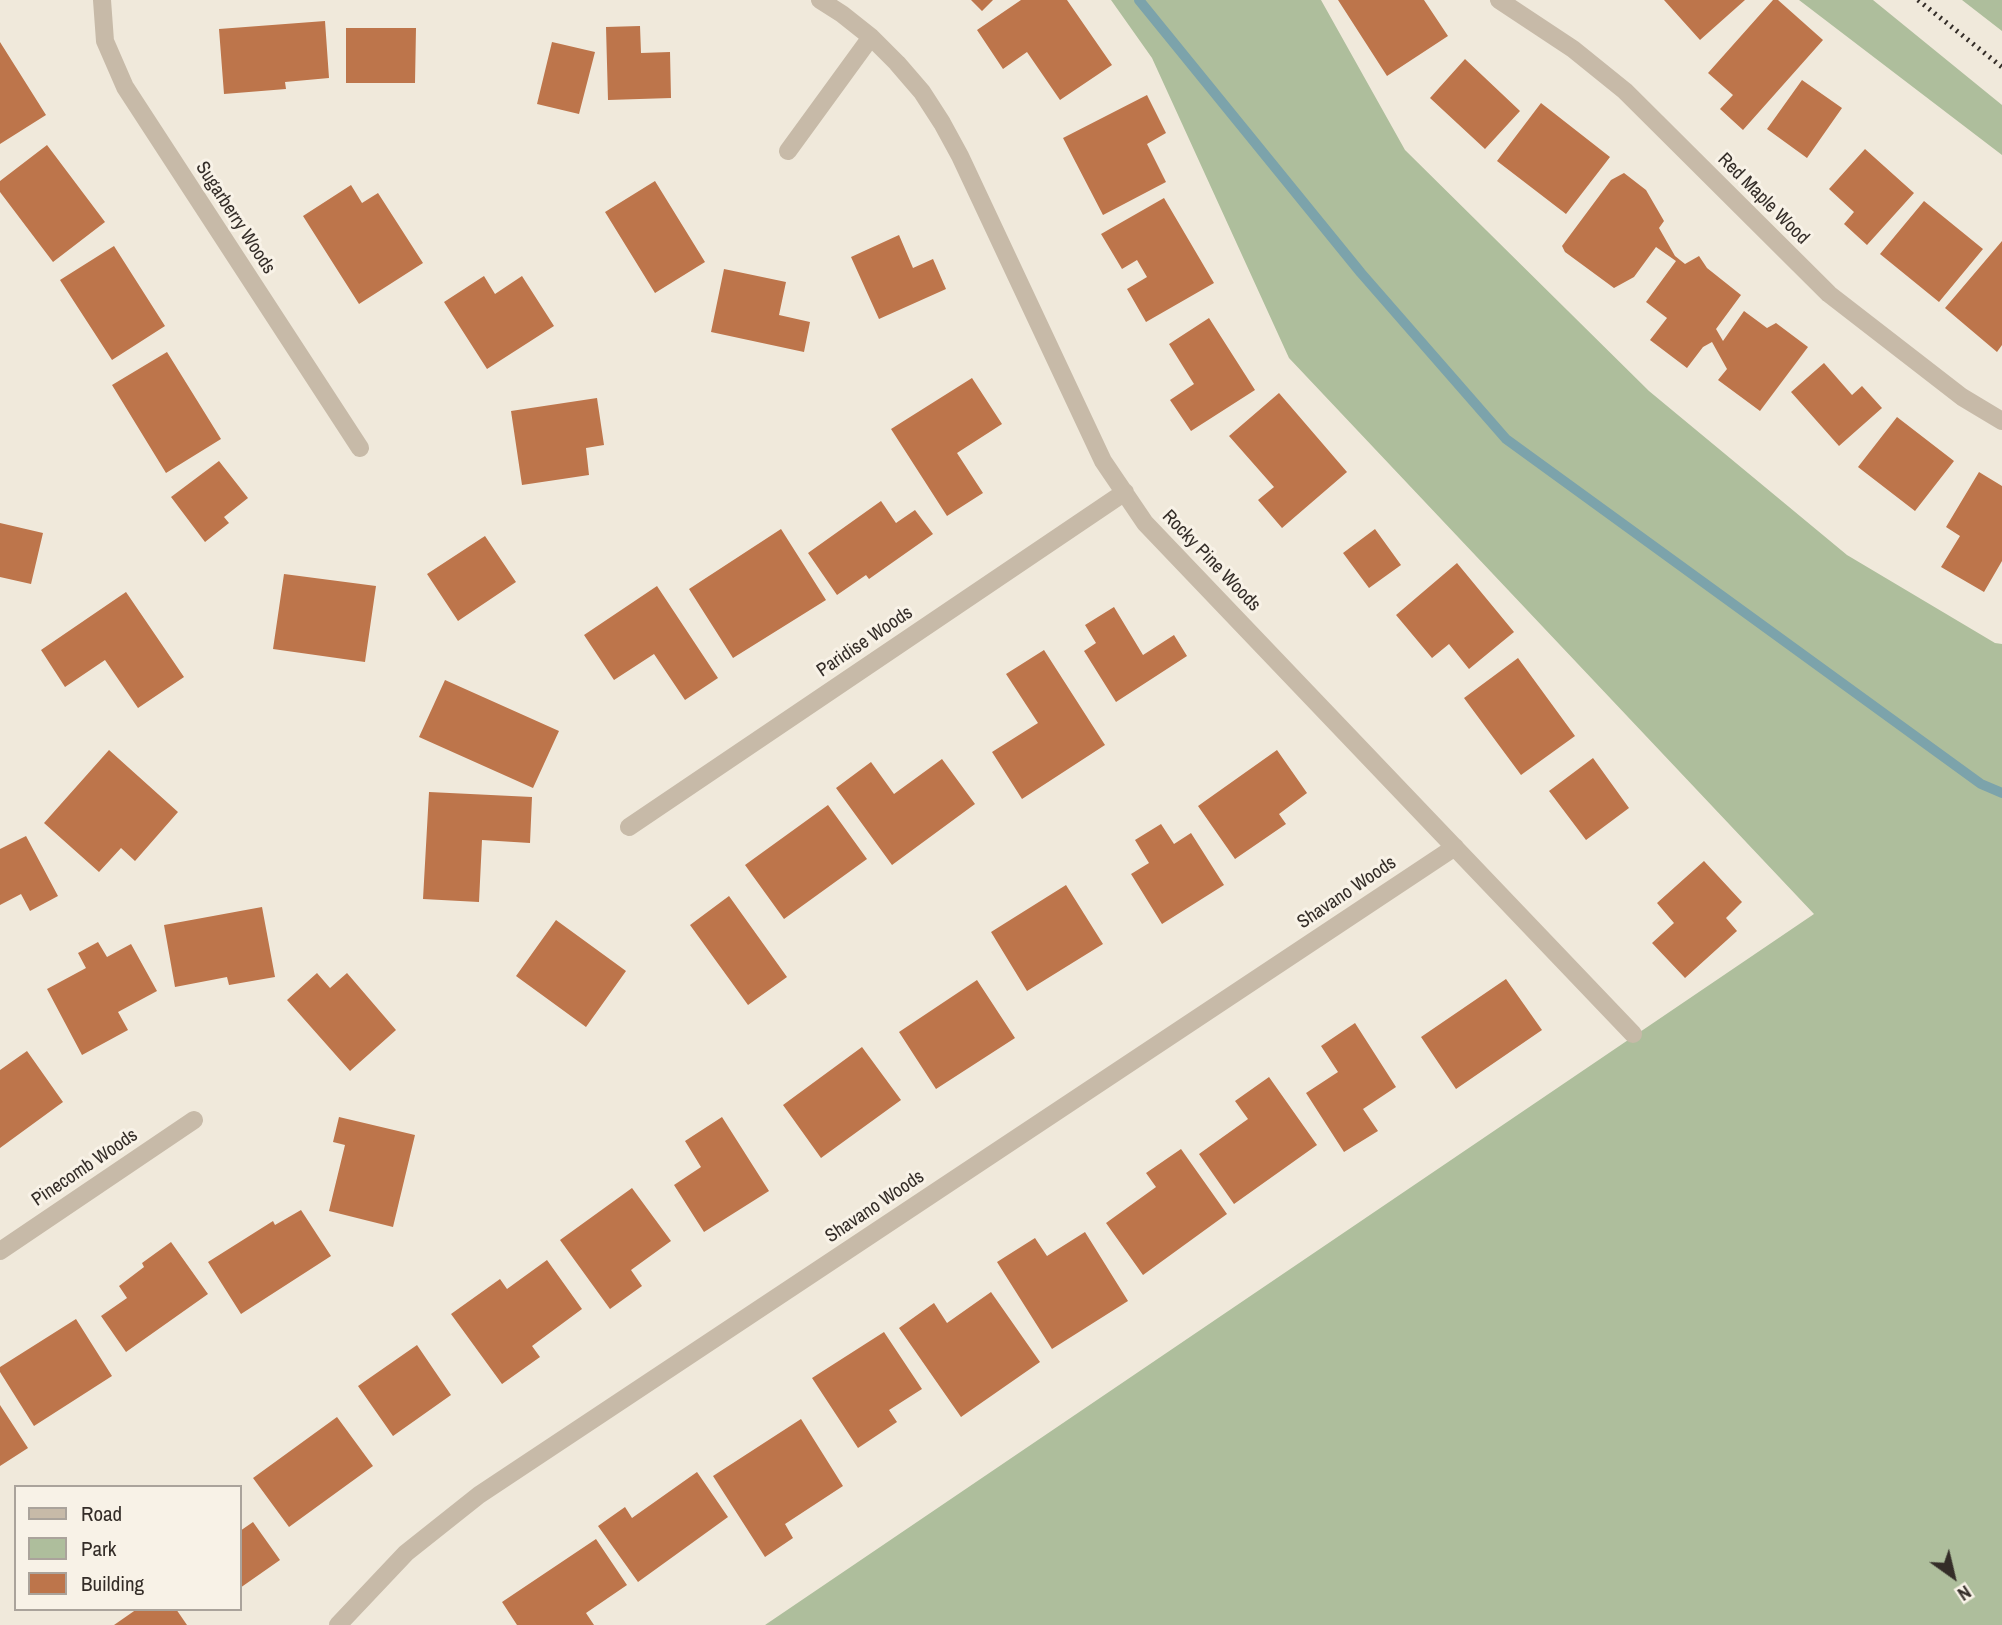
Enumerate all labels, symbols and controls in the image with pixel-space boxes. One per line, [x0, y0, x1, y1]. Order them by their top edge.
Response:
street label: Red Maple Wood [1712, 148, 1814, 250]
street label: Sugarberry Woods [190, 157, 280, 279]
street label: Rocky Pine Woods [1157, 506, 1265, 616]
street label: Paridise Woods [813, 602, 917, 682]
street label: Shavano Woods [1293, 852, 1401, 934]
street label: Pinecomb Woods [28, 1124, 142, 1212]
street label: Shavano Woods [821, 1166, 929, 1248]
legend [14, 1485, 242, 1611]
text: Road [81, 1499, 122, 1528]
text: Park [81, 1534, 116, 1563]
north arrow [1918, 1541, 1988, 1611]
text: Building [81, 1569, 144, 1598]
text: N [1953, 1579, 1977, 1607]

